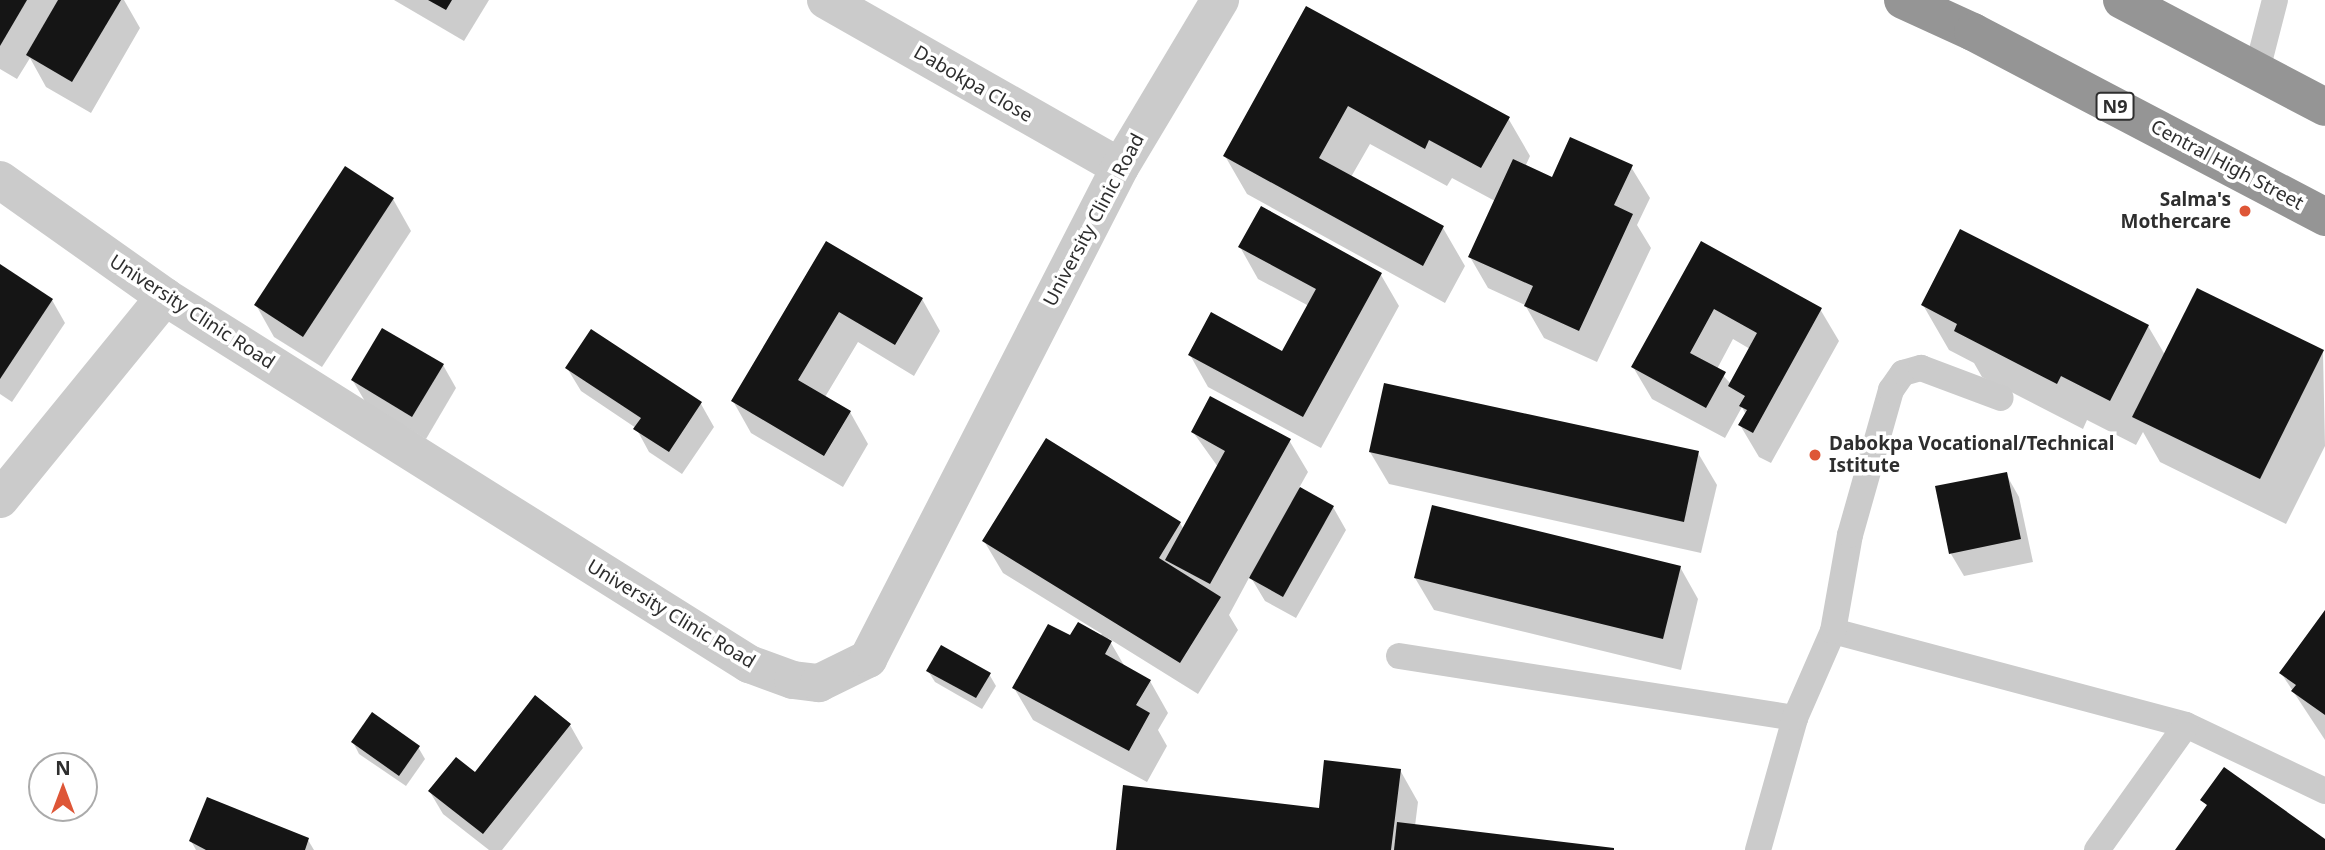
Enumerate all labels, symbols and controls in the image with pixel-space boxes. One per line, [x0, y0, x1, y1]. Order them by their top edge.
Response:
street label: Dabokpa Close [910, 41, 1036, 127]
road number: N9 [2094, 92, 2136, 120]
street label: Central High Street [2147, 115, 2307, 215]
street label: University Clinic Road [1039, 130, 1149, 310]
place label: Salma's Mothercare [2121, 189, 2231, 233]
marker: Salma's Mothercare [2237, 203, 2253, 219]
street label: University Clinic Road [105, 250, 279, 374]
place label: Dabokpa Vocational/Technical Istitute [1829, 433, 2114, 477]
marker: Dabokpa Vocational/Technical Istitute [1807, 447, 1823, 463]
street label: University Clinic Road [583, 555, 759, 673]
north arrow [28, 752, 98, 822]
text: N [55, 755, 71, 781]

